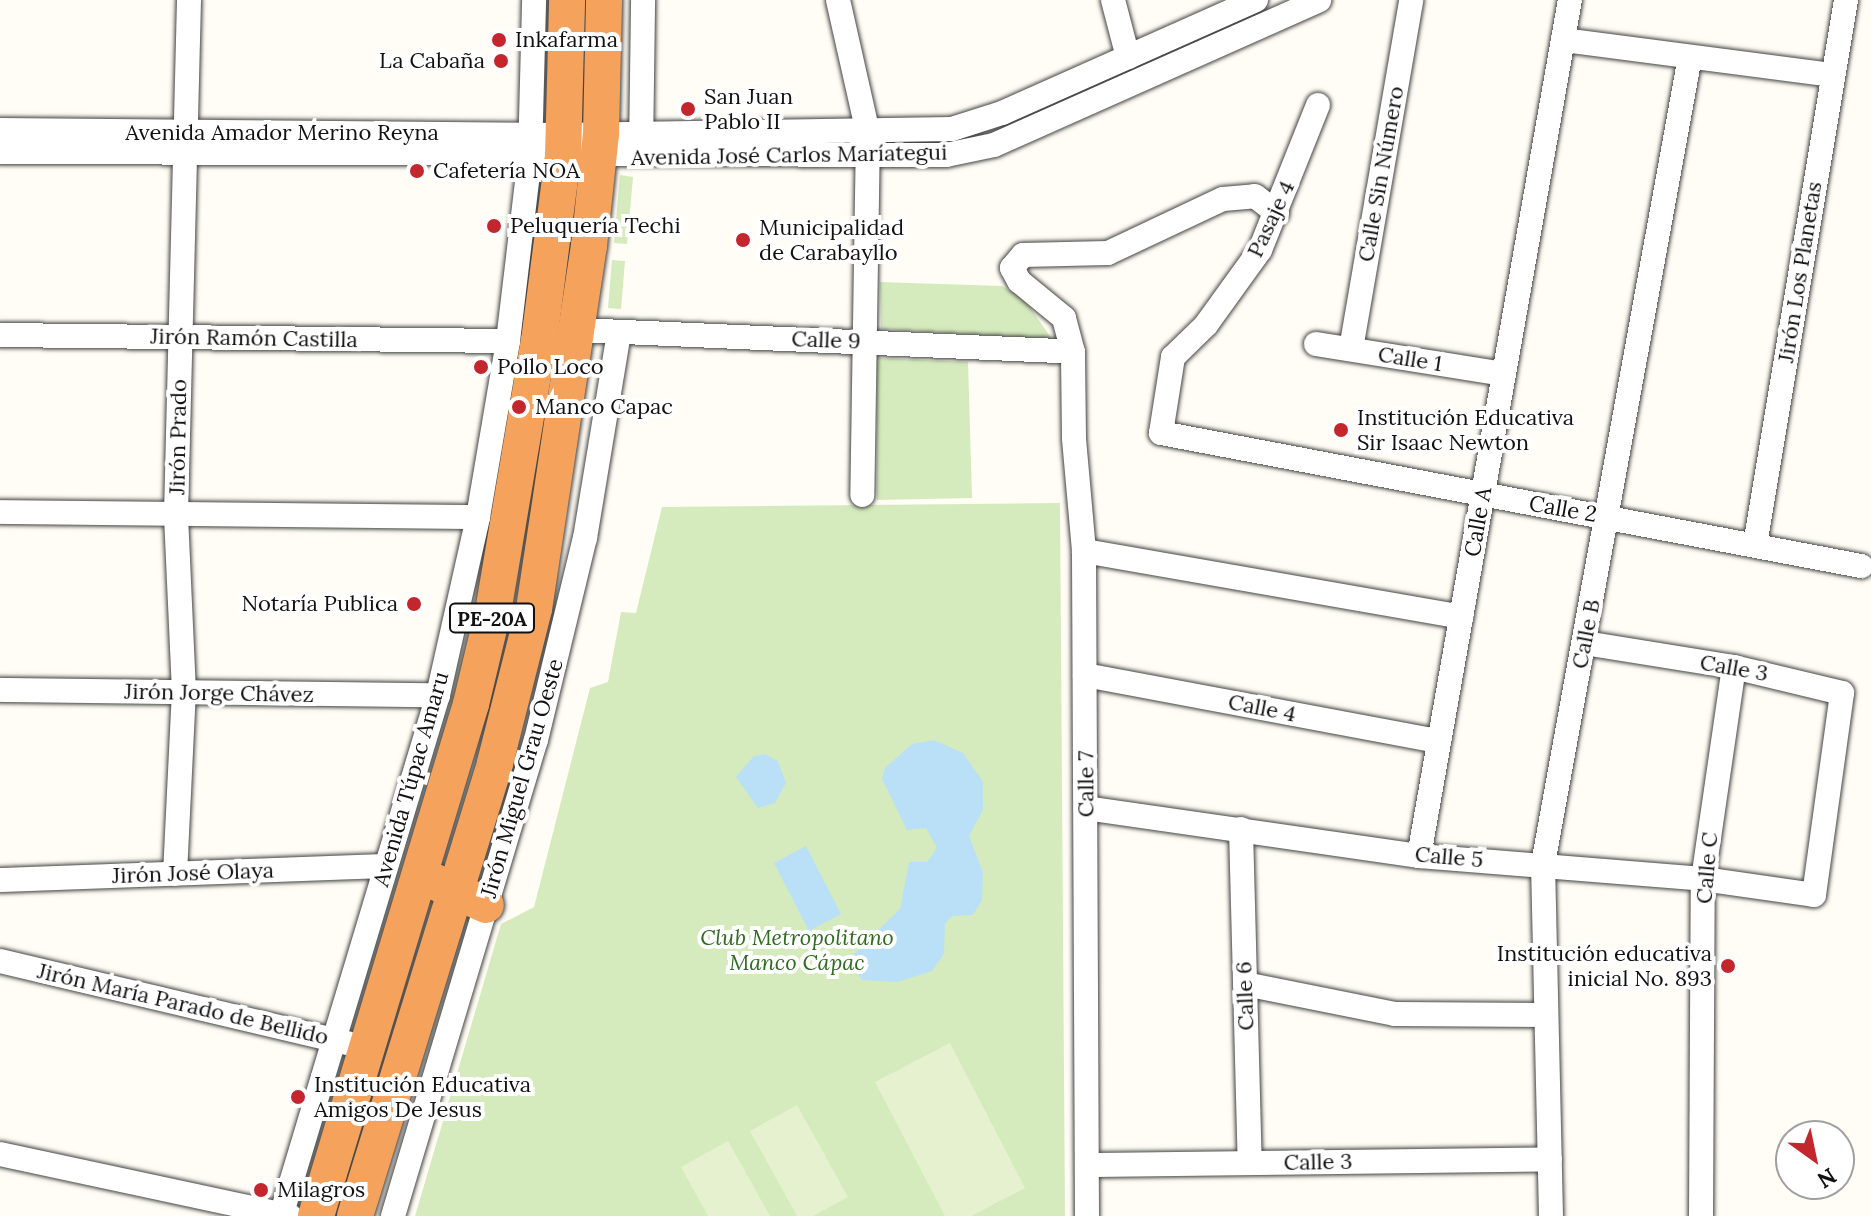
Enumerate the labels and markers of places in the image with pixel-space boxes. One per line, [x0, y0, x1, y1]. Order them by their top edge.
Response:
place label: Inkafarma [515, 27, 618, 53]
marker: Inkafarma [490, 31, 508, 49]
place label: La Cabaña [379, 48, 485, 74]
marker: La Cabaña [492, 52, 510, 70]
place label: San Juan Pablo II [704, 83, 793, 134]
marker: San Juan Pablo II [679, 100, 697, 118]
place label: Cafetería NOA [433, 158, 580, 184]
marker: Cafetería NOA [408, 162, 426, 180]
place label: Peluquería Techi [510, 213, 681, 239]
place label: Municipalidad de Carabayllo [759, 214, 904, 266]
marker: Peluquería Techi [485, 217, 503, 235]
marker: Municipalidad de Carabayllo [734, 231, 752, 249]
place label: Pollo Loco [497, 354, 604, 380]
marker: Pollo Loco [472, 358, 490, 376]
place label: Manco Capac [535, 394, 673, 420]
marker: Manco Capac [510, 398, 528, 416]
place label: Institución Educativa Sir Isaac Newton [1357, 404, 1574, 456]
marker: Institución Educativa Sir Isaac Newton [1332, 421, 1350, 439]
place label: Notaría Publica [241, 591, 398, 617]
marker: Notaría Publica [405, 595, 423, 613]
place label: Institución educativa inicial No. 893 [1497, 940, 1712, 992]
marker: Institución educativa inicial No. 893 [1719, 957, 1737, 975]
place label: Institución Educativa Amigos De Jesus [314, 1071, 531, 1122]
marker: Institución Educativa Amigos De Jesus [289, 1088, 307, 1106]
place label: Milagros [277, 1177, 365, 1203]
marker: Milagros [252, 1181, 270, 1199]

